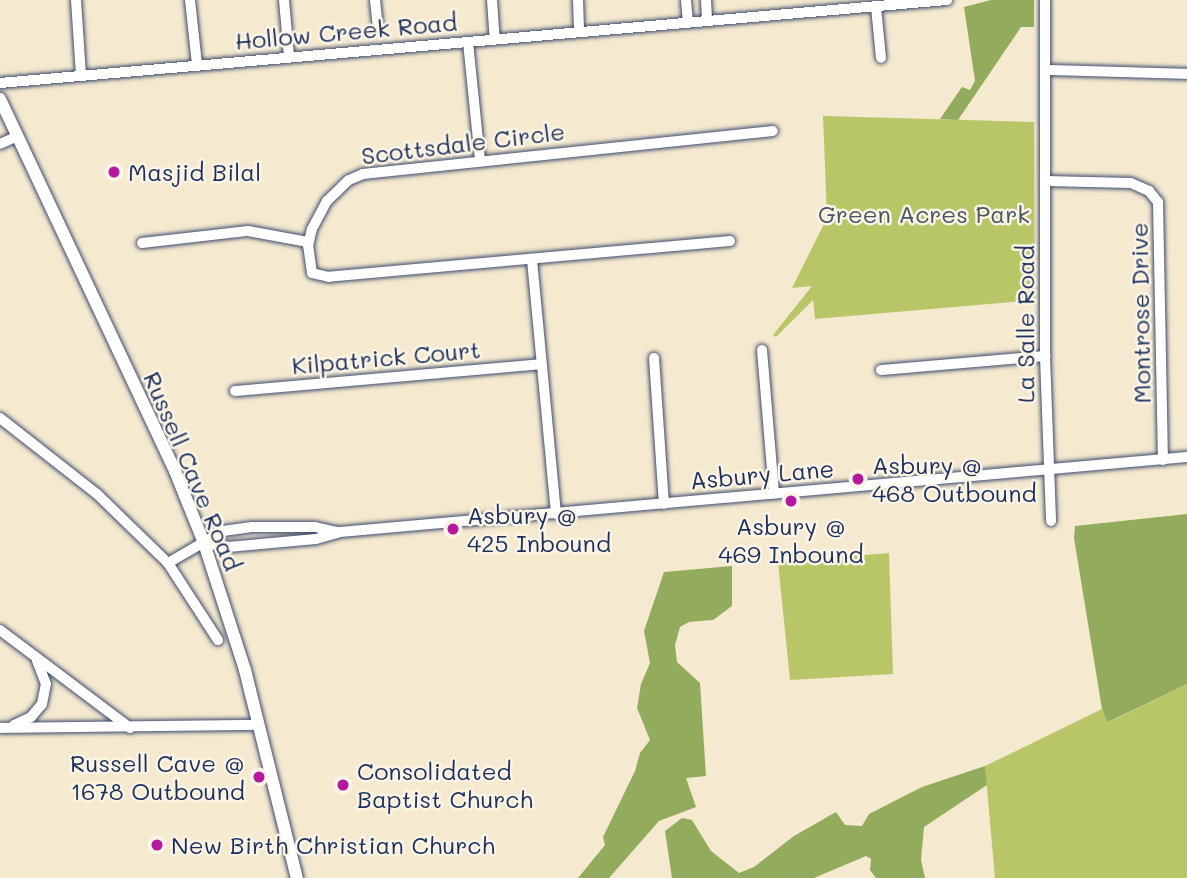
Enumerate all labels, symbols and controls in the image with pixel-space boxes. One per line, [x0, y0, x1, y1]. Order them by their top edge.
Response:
street label: Hollow Creek Road [234, 7, 458, 55]
street label: Scottsdale Circle [360, 116, 566, 170]
place label: Masjid Bilal [128, 158, 261, 186]
marker: Masjid Bilal [106, 164, 122, 180]
park label: Green Acres Park [818, 200, 1030, 228]
street label: Montrose Drive [1124, 222, 1156, 404]
street label: La Salle Road [1011, 245, 1039, 403]
street label: Kilpatrick Court [290, 334, 482, 380]
street label: Russell Cave Road [138, 367, 248, 575]
place label: Asbury @ 468 Outbound [872, 451, 1037, 507]
street label: Asbury Lane [689, 453, 835, 495]
marker: Asbury @ 468 Outbound [850, 471, 866, 487]
marker: Asbury @ 469 Inbound [783, 493, 799, 509]
place label: Asbury @ 425 Inbound [467, 501, 611, 557]
place label: Asbury @ 469 Inbound [718, 512, 864, 568]
marker: Asbury @ 425 Inbound [445, 521, 461, 537]
place label: Russell Cave @ 1678 Outbound [70, 749, 245, 805]
place label: Consolidated Baptist Church [357, 757, 533, 813]
marker: Russell Cave @ 1678 Outbound [251, 769, 267, 785]
marker: Consolidated Baptist Church [335, 777, 351, 793]
place label: New Birth Christian Church [171, 831, 495, 859]
marker: New Birth Christian Church [149, 837, 165, 853]

